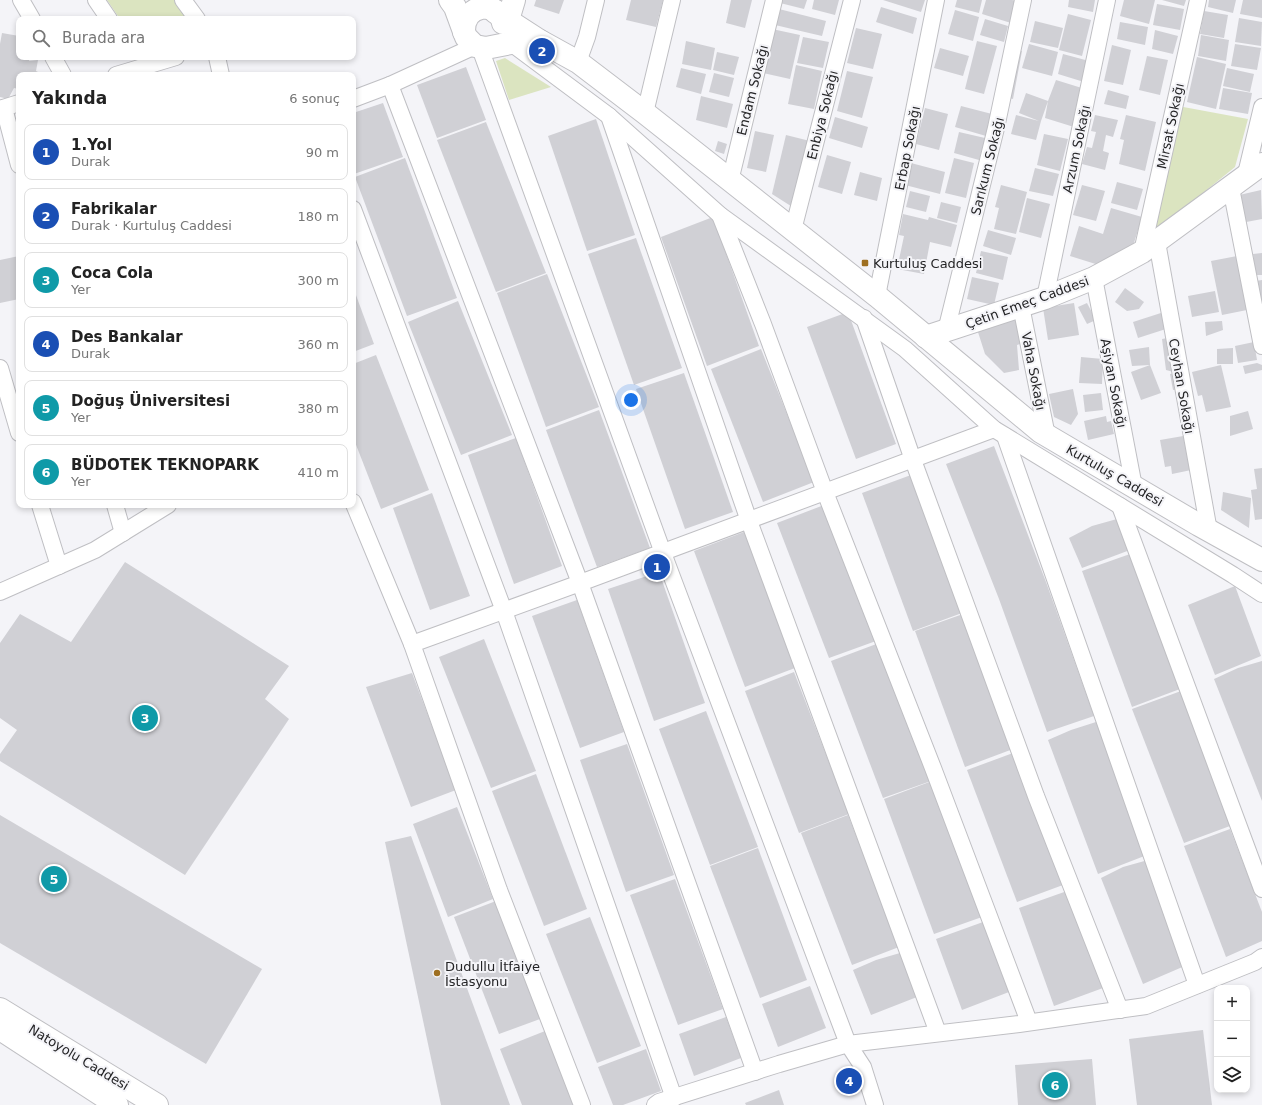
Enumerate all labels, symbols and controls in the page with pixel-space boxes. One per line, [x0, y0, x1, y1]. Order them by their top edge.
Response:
search box [16, 16, 356, 60]
icon: search [30, 27, 52, 49]
text: Burada ara [62, 29, 145, 47]
pin: 2 [529, 36, 555, 66]
street label: Endam Sokağı [734, 43, 771, 137]
street label: Enbiya Sokağı [804, 69, 841, 161]
street label: Mirsat Sokağı [1154, 82, 1187, 170]
text: Yakında [32, 88, 107, 108]
text: 6 sonuç [289, 91, 340, 106]
street label: Arzum Sokağı [1060, 104, 1093, 194]
street label: Erbap Sokağı [892, 105, 923, 191]
street label: Sarıkum Sokağı [968, 115, 1007, 217]
text: 1.Yol [71, 136, 112, 154]
text: 1 [41, 145, 51, 160]
text: 90 m [306, 145, 339, 160]
text: Durak [71, 154, 110, 169]
text: Fabrikalar [71, 200, 157, 218]
text: 2 [41, 209, 51, 224]
text: 180 m [297, 209, 339, 224]
text: Durak · Kurtuluş Caddesi [71, 218, 232, 233]
place label: Kurtuluş Caddesi [873, 256, 982, 271]
marker: Kurtuluş Caddesi [860, 258, 870, 268]
text: Coca Cola [71, 264, 153, 282]
text: 3 [41, 273, 51, 288]
text: 300 m [297, 273, 339, 288]
street label: Çetin Emeç Caddesi [963, 273, 1091, 332]
text: Yer [71, 282, 91, 297]
text: Des Bankalar [71, 328, 183, 346]
street label: Vaha Sokağı [1019, 331, 1048, 412]
text: 4 [41, 337, 51, 352]
text: 360 m [297, 337, 339, 352]
street label: Aşiyan Sokağı [1097, 337, 1130, 429]
street label: Ceyhan Sokağı [1166, 337, 1197, 435]
text: Durak [71, 346, 110, 361]
your location [621, 390, 641, 410]
text: Doğuş Üniversitesi [71, 392, 230, 410]
text: 5 [41, 401, 51, 416]
text: 380 m [297, 401, 339, 416]
text: Yer [71, 410, 91, 425]
street label: Kurtuluş Caddesi [1064, 442, 1166, 509]
text: BÜDOTEK TEKNOPARK [71, 456, 259, 474]
text: 6 [41, 465, 51, 480]
text: 410 m [297, 465, 339, 480]
text: Yer [71, 474, 91, 489]
pin: 1 [644, 552, 670, 582]
pin: 3 [132, 703, 158, 733]
pin: 5 [41, 864, 67, 894]
place label: Dudullu İtfaiye İstasyonu [445, 959, 540, 989]
marker: Dudullu İtfaiye İstasyonu [432, 968, 442, 978]
map controls [1214, 985, 1250, 1093]
button: + [1214, 985, 1250, 1021]
button: − [1214, 1021, 1250, 1057]
street label: Natoyolu Caddesi [26, 1022, 132, 1093]
button: layers [1214, 1057, 1250, 1093]
pin: 4 [836, 1066, 862, 1096]
pin: 6 [1042, 1070, 1068, 1100]

